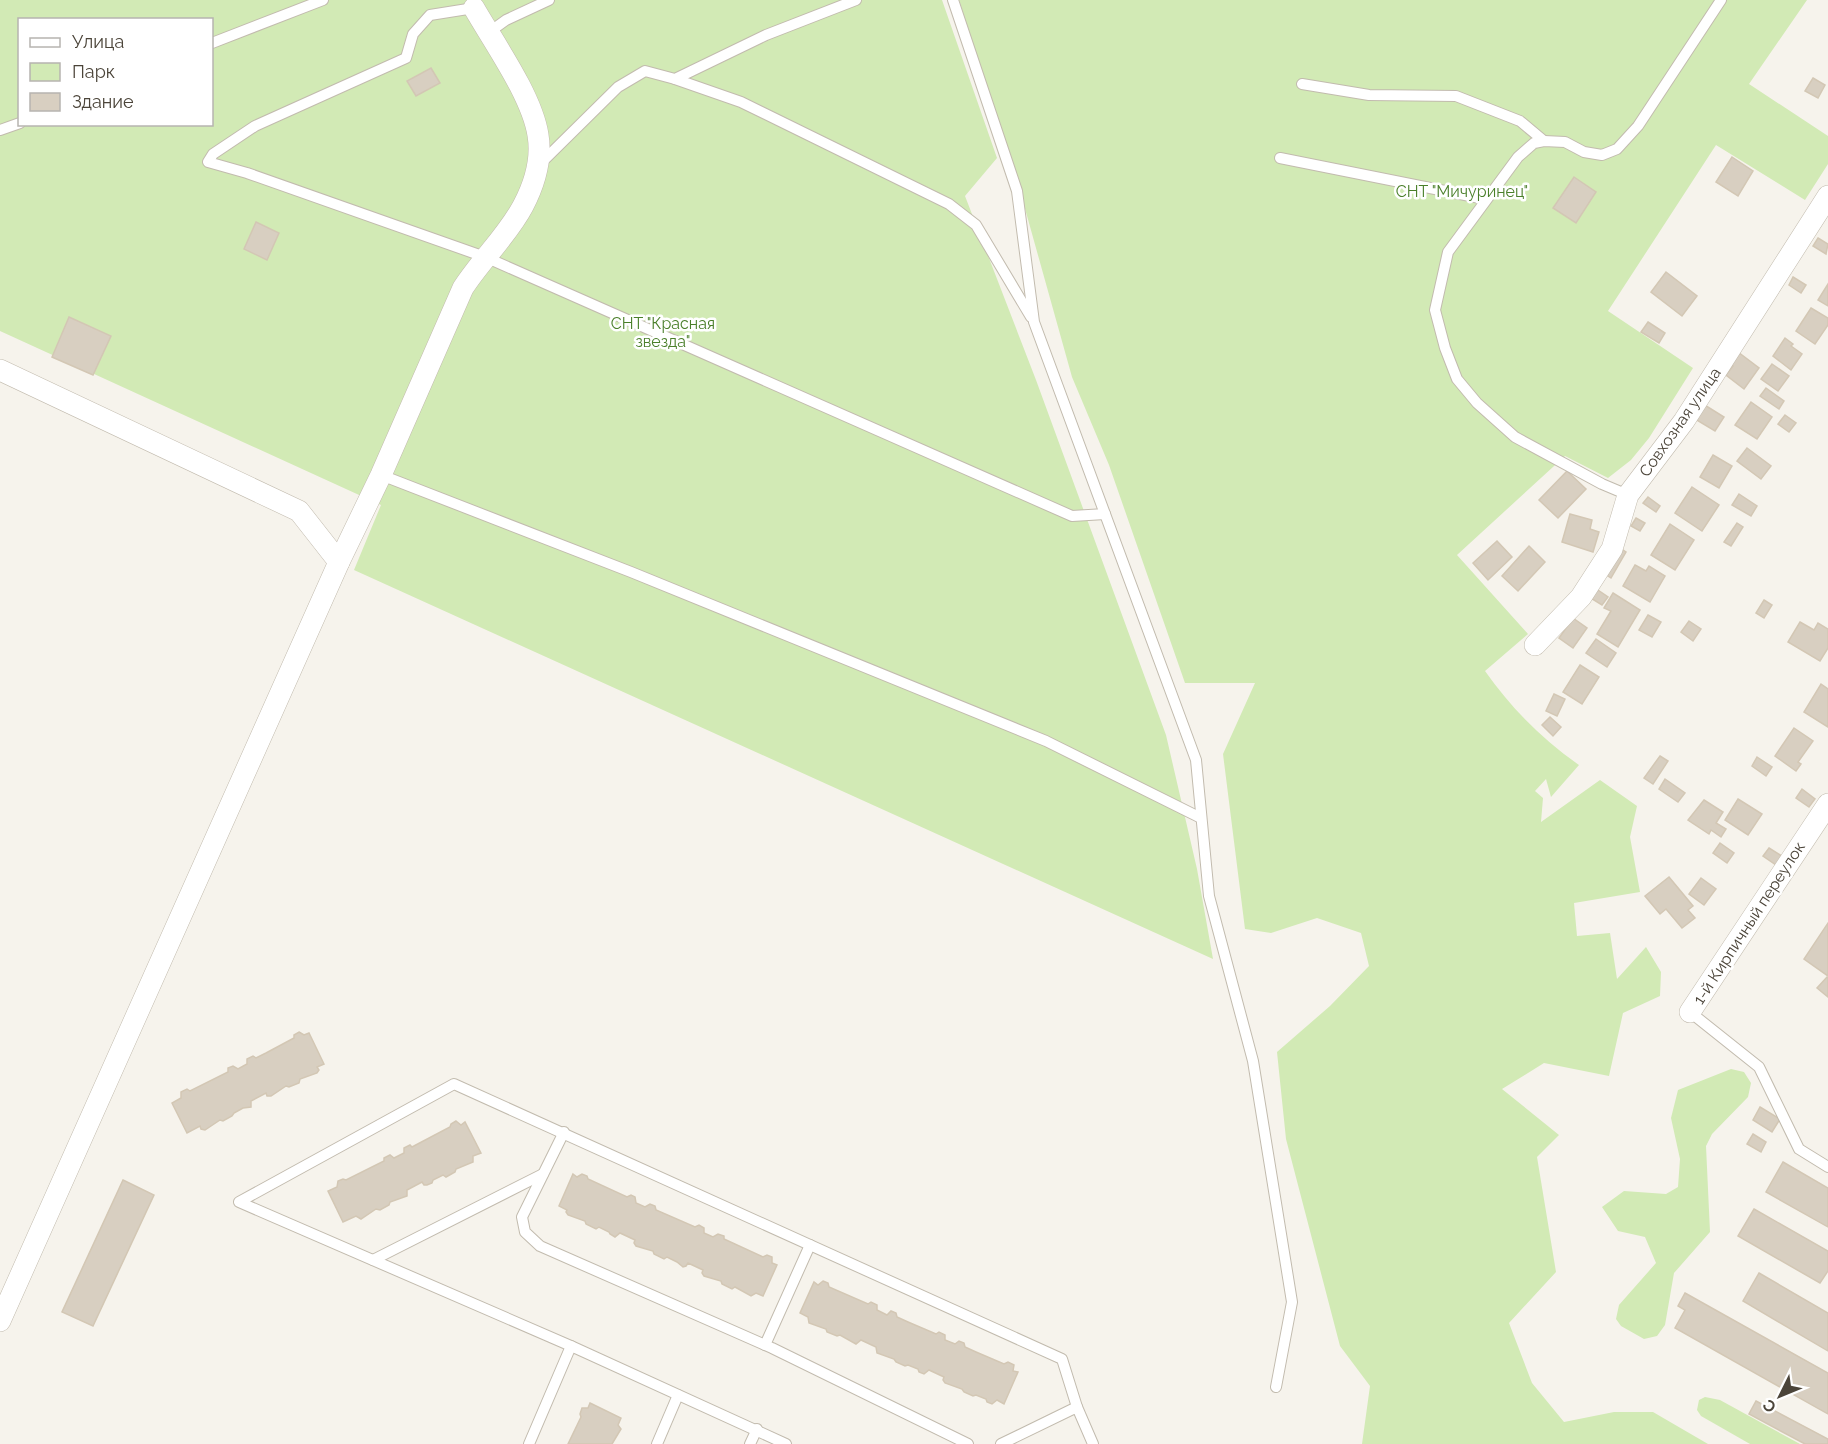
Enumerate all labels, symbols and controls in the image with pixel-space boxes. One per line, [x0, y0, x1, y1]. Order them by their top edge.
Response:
legend [18, 18, 213, 126]
text: Улица [72, 31, 124, 52]
text: Парк [72, 61, 115, 82]
text: Здание [72, 91, 134, 112]
park label: СНТ "Мичуринец" [1396, 182, 1528, 201]
park label: СНТ "Красная звезда" [611, 314, 715, 351]
street label: Совхозная улица [1635, 364, 1725, 480]
street label: 1-й Кирпичный переулок [1689, 838, 1809, 1008]
north arrow [1750, 1366, 1810, 1426]
text: С [1759, 1395, 1780, 1416]

